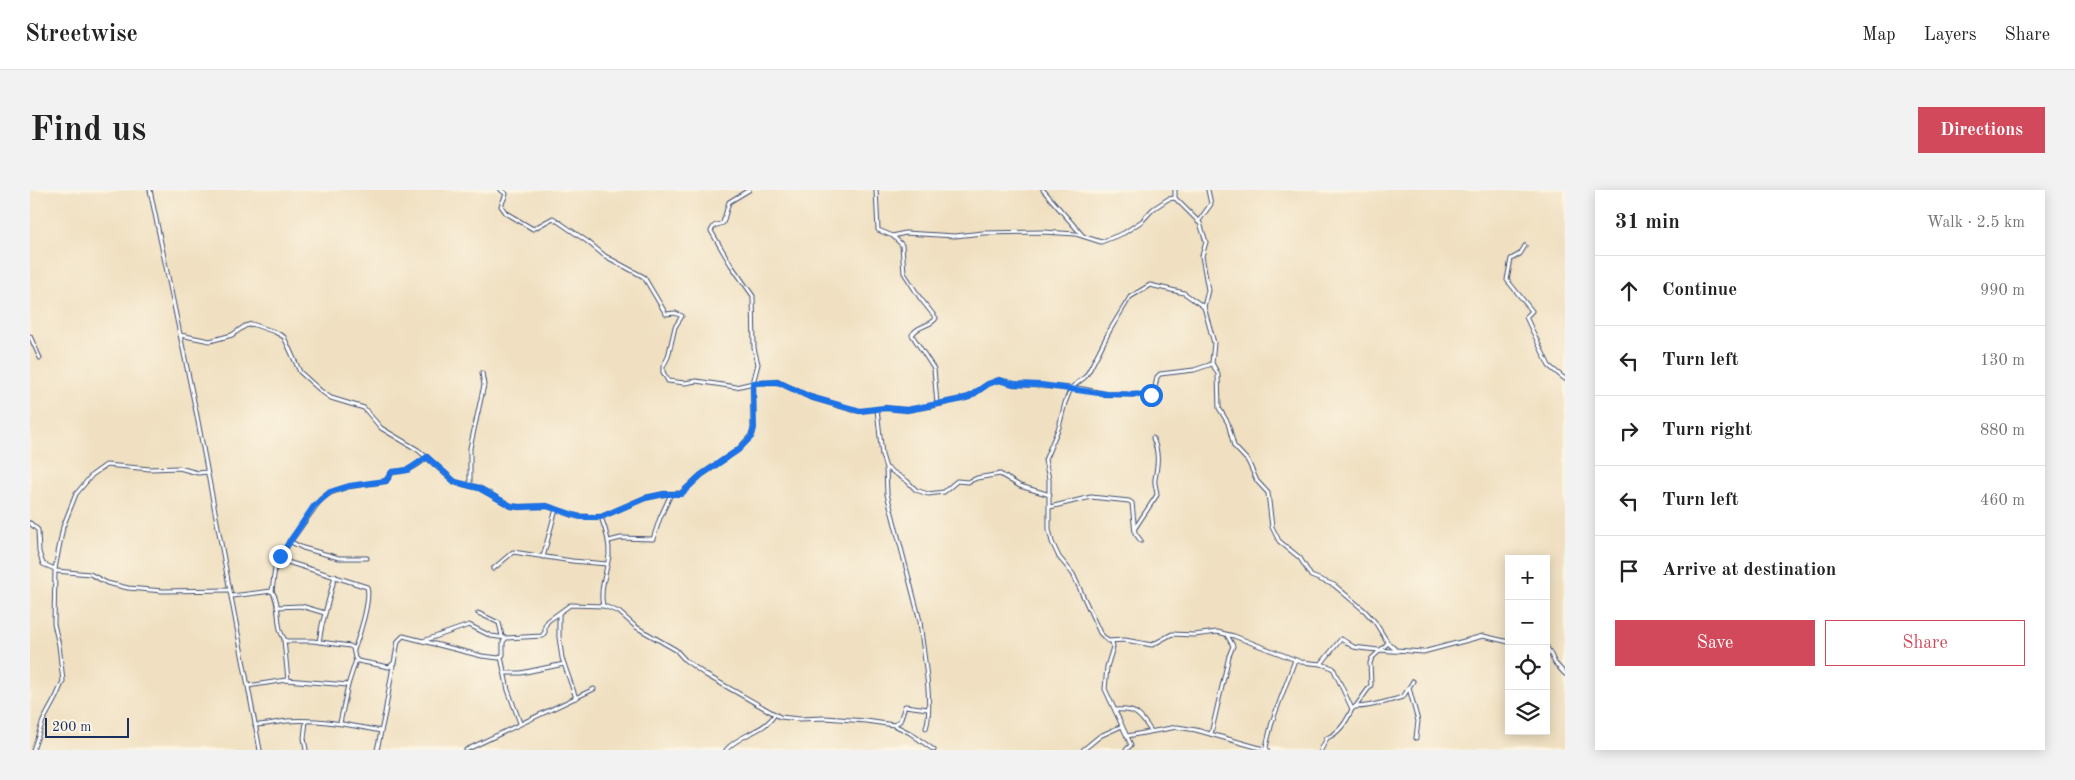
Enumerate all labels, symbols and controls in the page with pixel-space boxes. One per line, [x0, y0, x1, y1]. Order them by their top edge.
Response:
text: Streetwise [25, 23, 138, 47]
text: Map [1862, 26, 1896, 44]
text: Layers [1924, 26, 1976, 44]
text: Share [2004, 26, 2050, 44]
button: Directions [1918, 107, 2045, 153]
text: Find us [30, 113, 146, 148]
text: 31 min [1615, 212, 1680, 233]
text: Walk · 2.5 km [1927, 215, 2025, 231]
icon: ahead [1615, 277, 1643, 305]
text: Continue [1662, 281, 1737, 300]
text: 990 m [1980, 283, 2025, 299]
icon: left [1615, 347, 1643, 375]
text: Turn left [1662, 351, 1739, 370]
text: 130 m [1980, 353, 2025, 369]
route start [1140, 384, 1163, 407]
icon: right [1615, 417, 1643, 445]
text: Turn right [1662, 421, 1752, 440]
text: 880 m [1980, 423, 2025, 439]
icon: left [1615, 487, 1643, 515]
text: Turn left [1662, 491, 1739, 510]
text: 460 m [1980, 493, 2025, 509]
route end [269, 545, 292, 568]
map controls [1505, 555, 1550, 735]
button: + [1505, 555, 1550, 600]
icon: arrive [1615, 557, 1643, 585]
text: Arrive at destination [1662, 561, 1836, 580]
button: − [1505, 600, 1550, 645]
button: Save [1615, 620, 1815, 666]
button: Share [1825, 620, 2025, 666]
button: locate [1505, 645, 1550, 690]
button: layers [1505, 690, 1550, 735]
scale bar [45, 715, 129, 738]
text: 200 m [52, 720, 91, 734]

